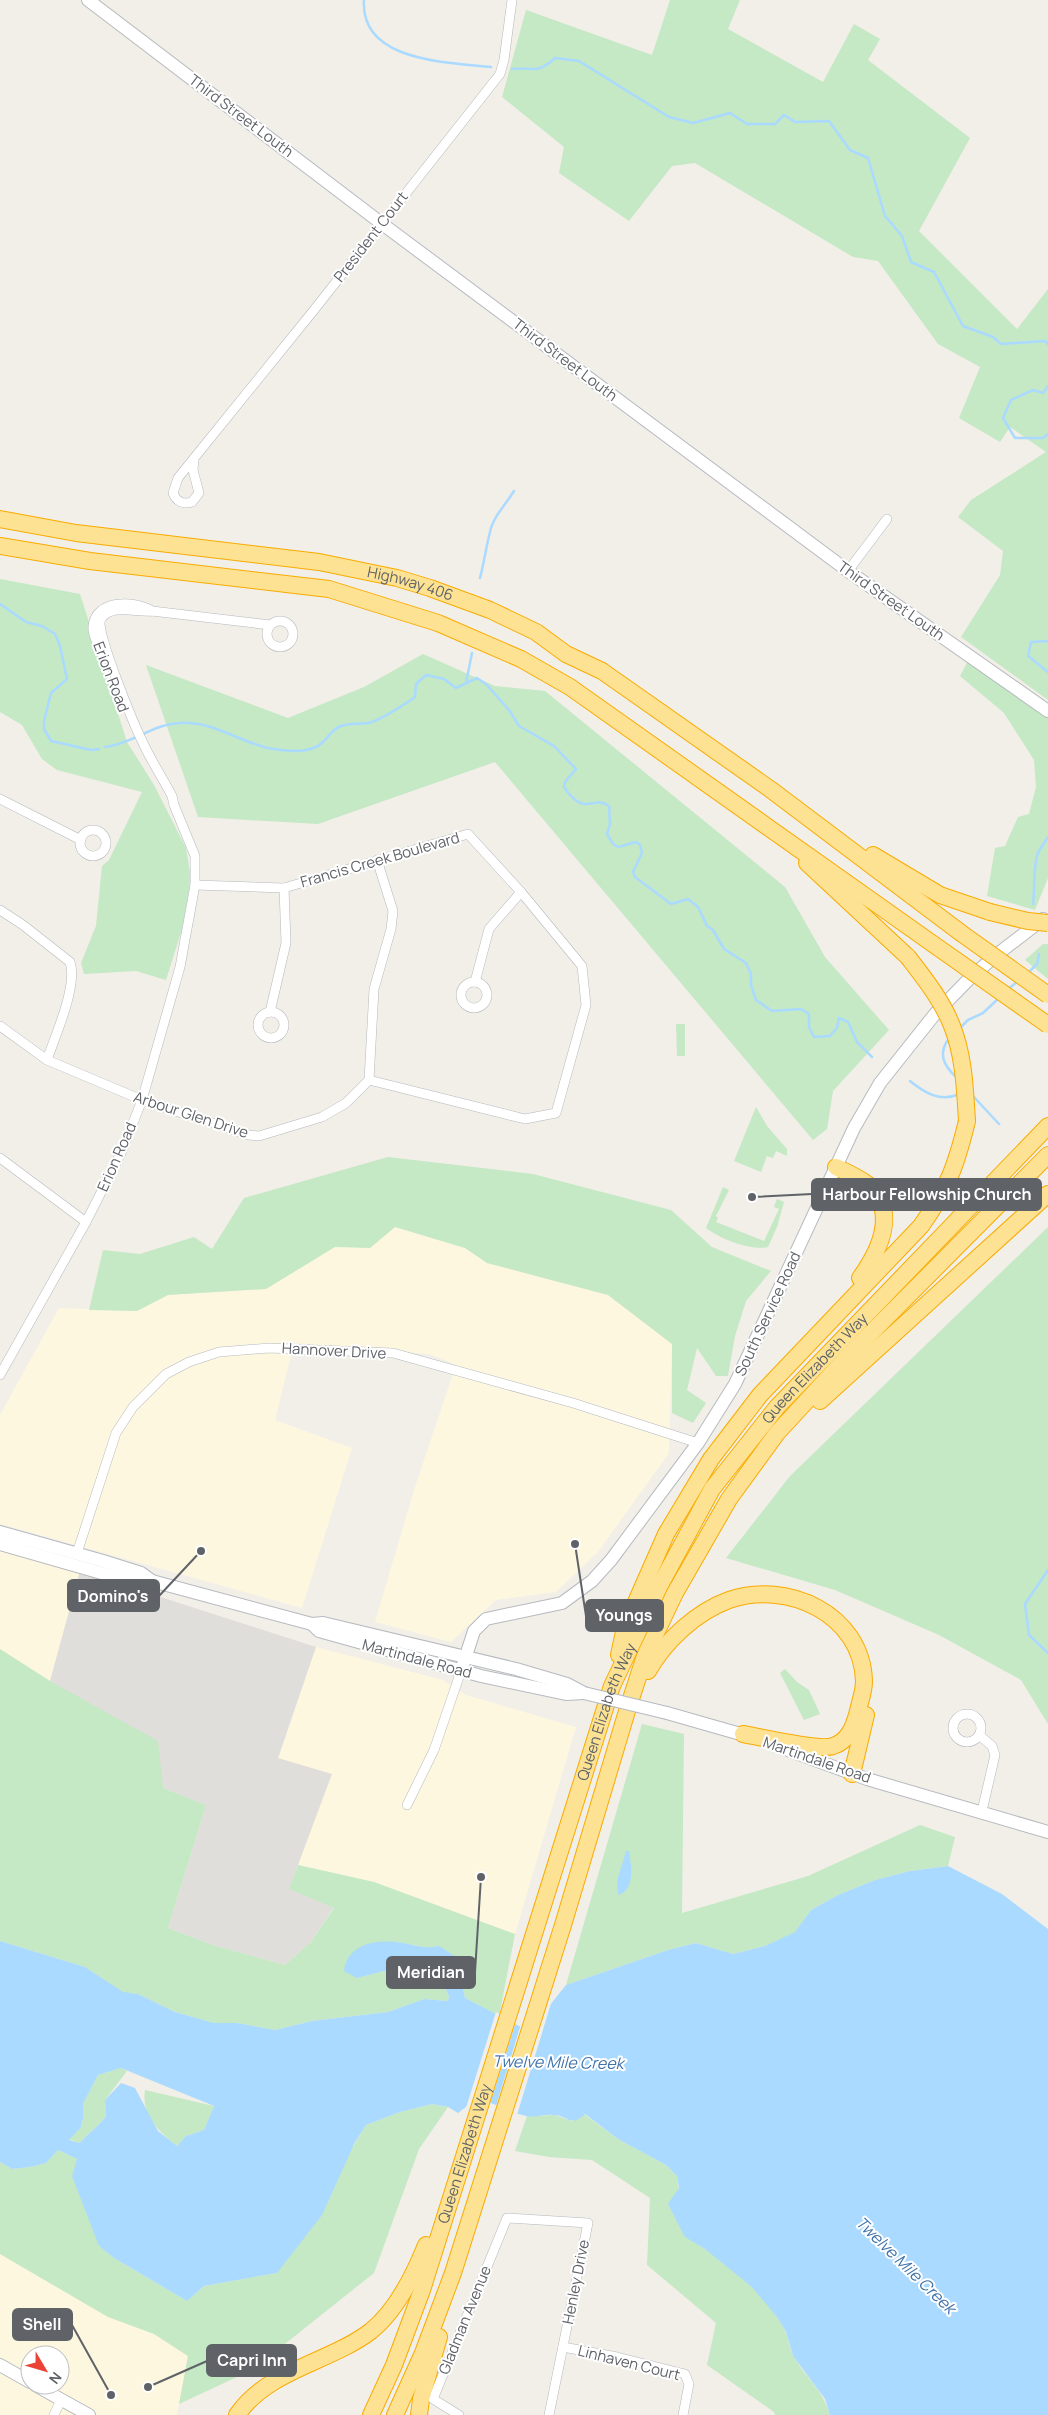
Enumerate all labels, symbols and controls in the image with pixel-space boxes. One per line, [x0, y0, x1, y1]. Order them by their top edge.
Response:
street label: Third Street Louth [185, 69, 298, 162]
street label: President Court [329, 187, 413, 286]
street label: Third Street Louth [509, 313, 622, 406]
street label: Third Street Louth [834, 556, 949, 645]
street label: Highway 406 [366, 561, 457, 606]
street label: Erion Road [88, 639, 134, 715]
street label: Francis Creek Boulevard [298, 827, 462, 892]
street label: Arbour Glen Drive [131, 1086, 251, 1143]
street label: Erion Road [92, 1119, 141, 1195]
callout: Harbour Fellowship Church [812, 1179, 1041, 1210]
text: Harbour Fellowship Church [823, 1183, 1031, 1205]
street label: South Service Road [730, 1248, 806, 1379]
street label: Queen Elizabeth Way [757, 1308, 872, 1428]
street label: Hannover Drive [281, 1337, 387, 1364]
callout: Domino's [68, 1580, 159, 1611]
text: Domino's [78, 1585, 149, 1607]
callout: Youngs [586, 1600, 663, 1631]
text: Youngs [596, 1604, 653, 1626]
street label: Martindale Road [360, 1634, 474, 1683]
street label: Queen Elizabeth Way [572, 1639, 641, 1783]
street label: Martindale Road [760, 1731, 874, 1788]
callout: Meridian [387, 1957, 475, 1988]
text: Meridian [397, 1961, 465, 1983]
water label: Twelve Mile Creek [492, 2050, 626, 2074]
street label: Queen Elizabeth Way [433, 2081, 496, 2226]
water label: Twelve Mile Creek [851, 2212, 962, 2320]
street label: Henley Drive [557, 2238, 594, 2326]
street label: Gladman Avenue [433, 2262, 496, 2377]
callout: Shell [13, 2309, 72, 2340]
text: Shell [22, 2313, 62, 2335]
street label: Linhaven Court [576, 2340, 682, 2385]
north arrow [20, 2345, 70, 2395]
callout: Capri Inn [207, 2345, 296, 2376]
text: Capri Inn [217, 2349, 287, 2371]
text: N [45, 2368, 66, 2388]

